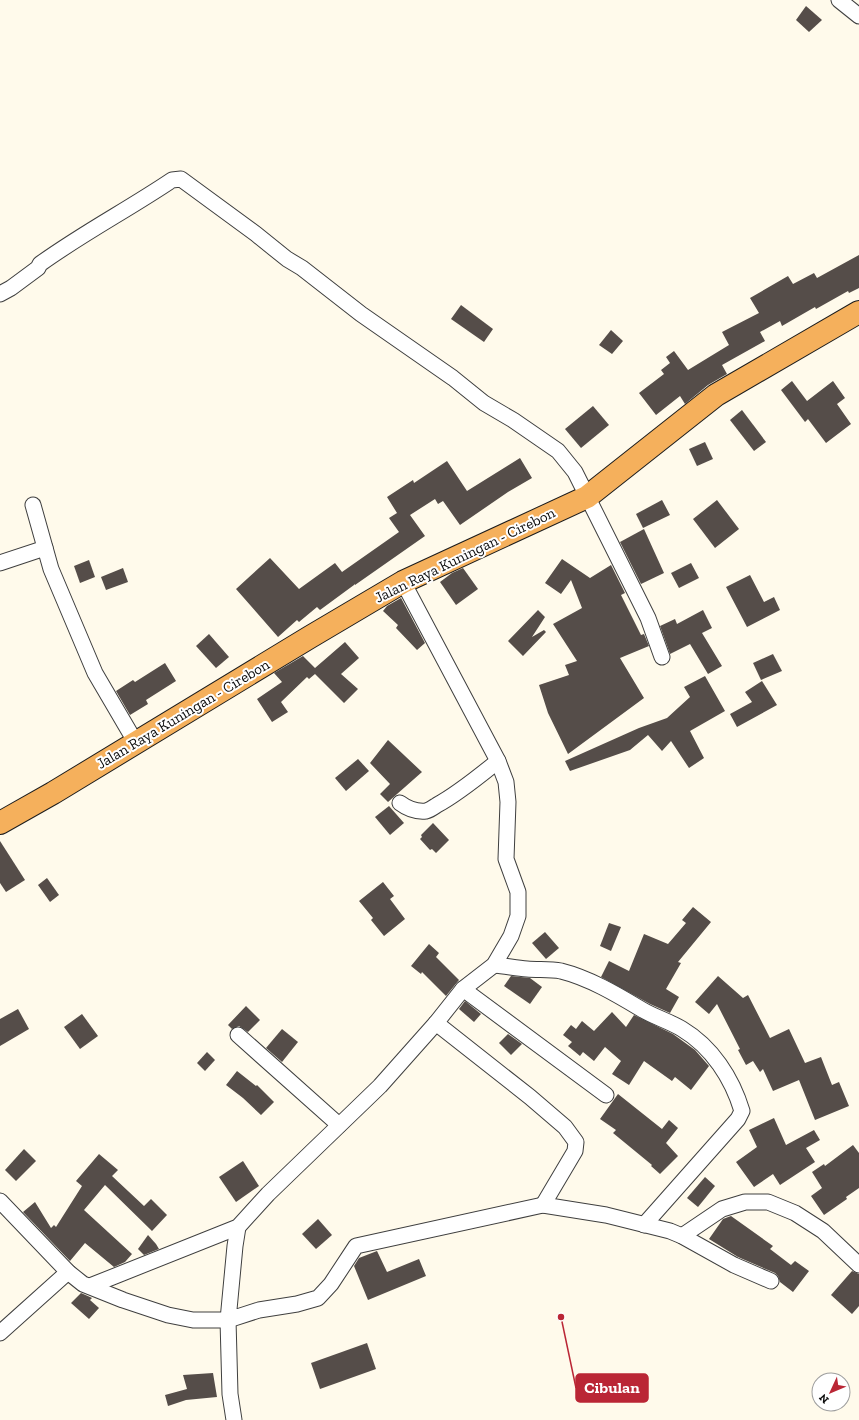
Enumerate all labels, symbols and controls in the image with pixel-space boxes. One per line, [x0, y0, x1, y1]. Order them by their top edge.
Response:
street label: Jalan Raya Kuningan - Cirebon [372, 503, 558, 607]
street label: Jalan Raya Kuningan - Cirebon [93, 655, 273, 773]
north arrow [811, 1372, 851, 1412]
callout: Cibulan [576, 1374, 648, 1402]
text: Cibulan [584, 1378, 640, 1397]
text: N [816, 1391, 832, 1406]

